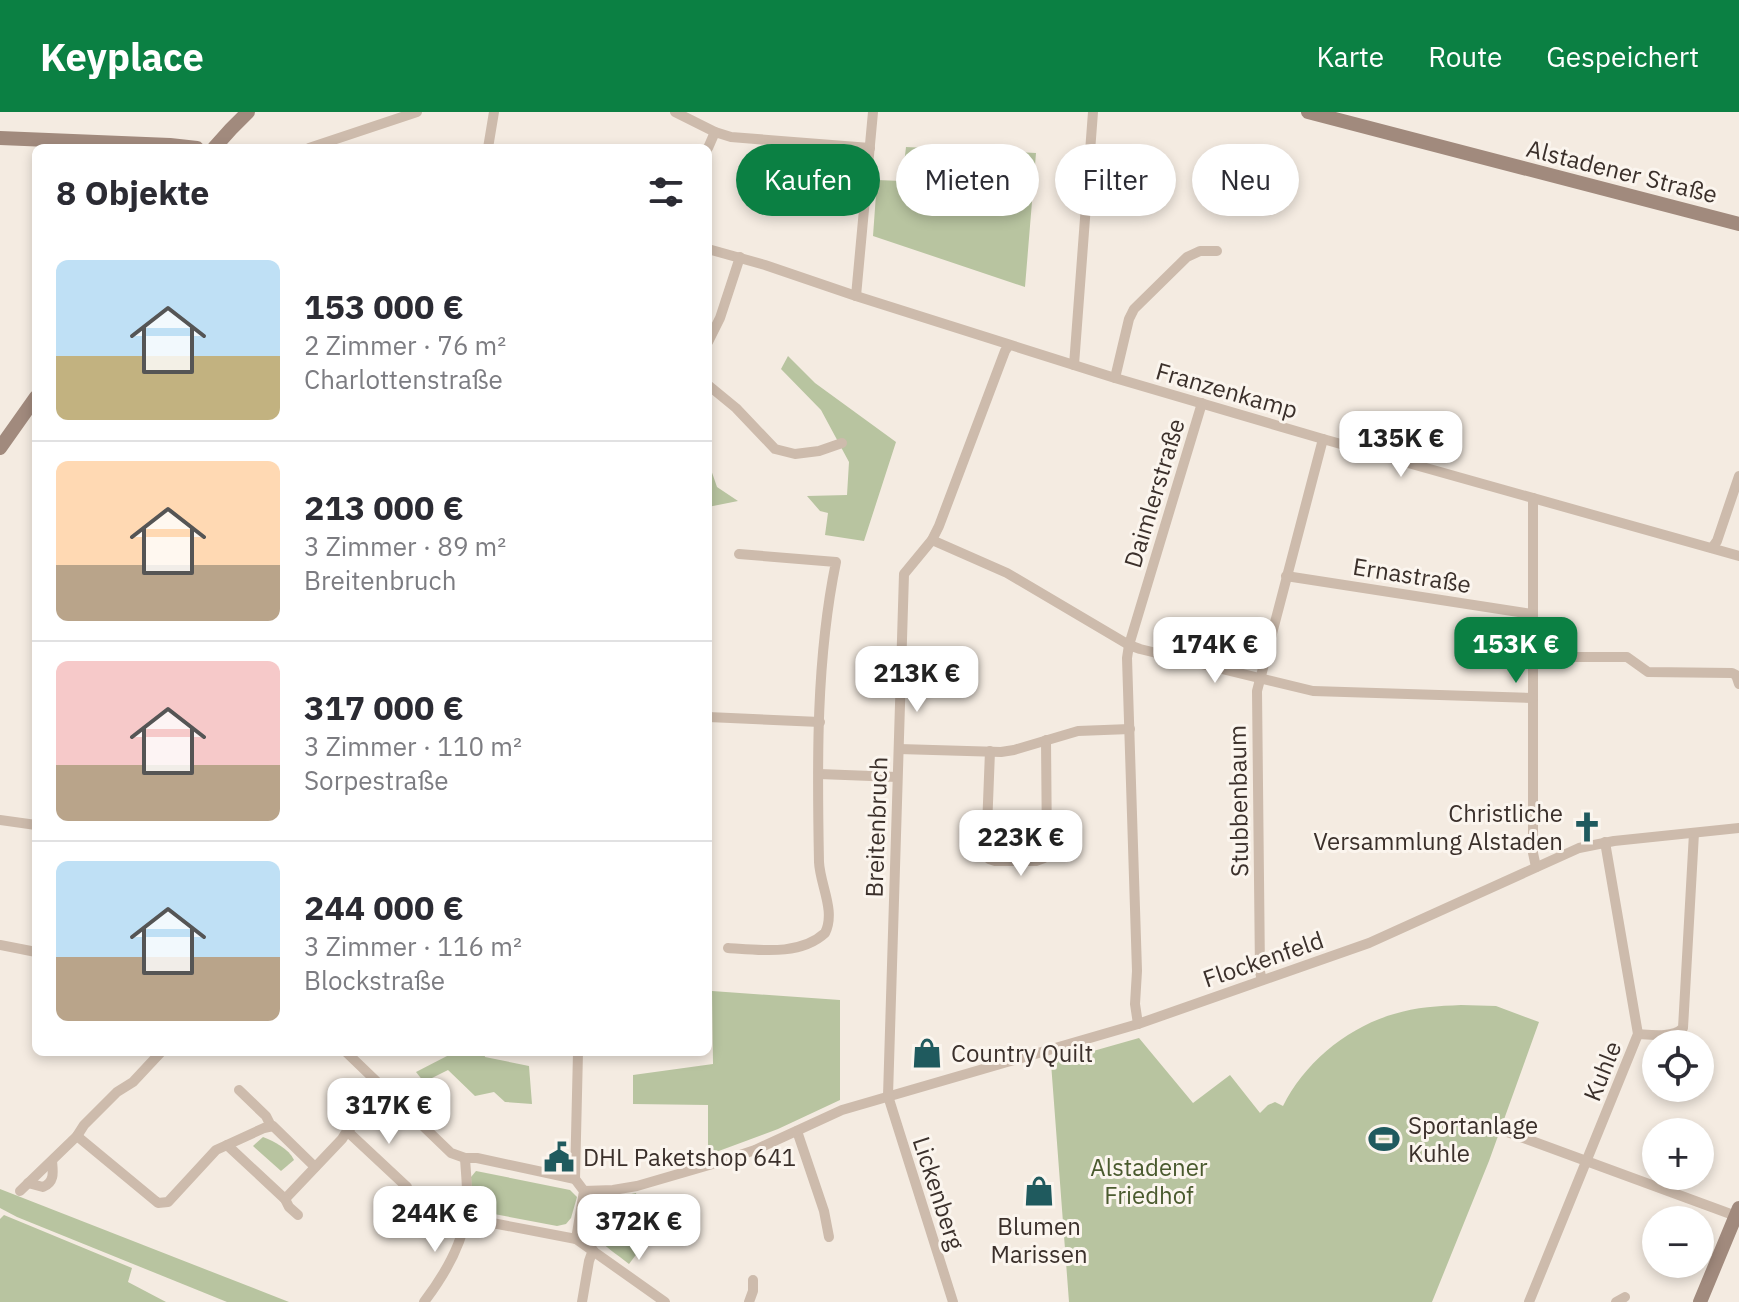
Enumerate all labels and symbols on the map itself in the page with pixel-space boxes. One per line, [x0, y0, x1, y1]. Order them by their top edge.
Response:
street label: Alstadener Straße [1523, 132, 1721, 210]
street label: Franzenkamp [1152, 354, 1302, 426]
pin: 135K € [1336, 411, 1466, 479]
street label: Daimlerstraße [1116, 414, 1192, 572]
street label: Ernastraße [1351, 550, 1473, 600]
pin: 174K € [1150, 617, 1280, 685]
pin: 153K € [1451, 617, 1581, 685]
pin: 213K € [852, 646, 982, 714]
street label: Stubbenbaum [1221, 725, 1255, 877]
street label: Breitenbruch [858, 756, 894, 898]
place label: Christliche Versammlung Alstaden [1313, 797, 1563, 857]
pin: 223K € [956, 810, 1086, 878]
church icon: Christliche Versammlung Alstaden [1570, 810, 1604, 844]
street label: Flockenfeld [1198, 923, 1328, 995]
shop icon: Country Quilt [910, 1036, 944, 1070]
street label: Kuhle [1576, 1036, 1628, 1106]
place label: Country Quilt [951, 1037, 1093, 1069]
pin: 317K € [324, 1078, 454, 1146]
place label: Sportanlage Kuhle [1408, 1109, 1538, 1169]
sports icon: Sportanlage Kuhle [1367, 1122, 1401, 1156]
street label: Lickenberg [906, 1132, 972, 1254]
public building icon: DHL Paketshop 641 [542, 1140, 576, 1174]
place label: DHL Paketshop 641 [583, 1141, 796, 1173]
park label: Alstadener Friedhof [1090, 1151, 1208, 1211]
shop icon: Blumen Marissen [1022, 1174, 1056, 1208]
pin: 244K € [370, 1186, 500, 1254]
pin: 372K € [574, 1194, 704, 1262]
place label: Blumen Marissen [990, 1210, 1088, 1270]

